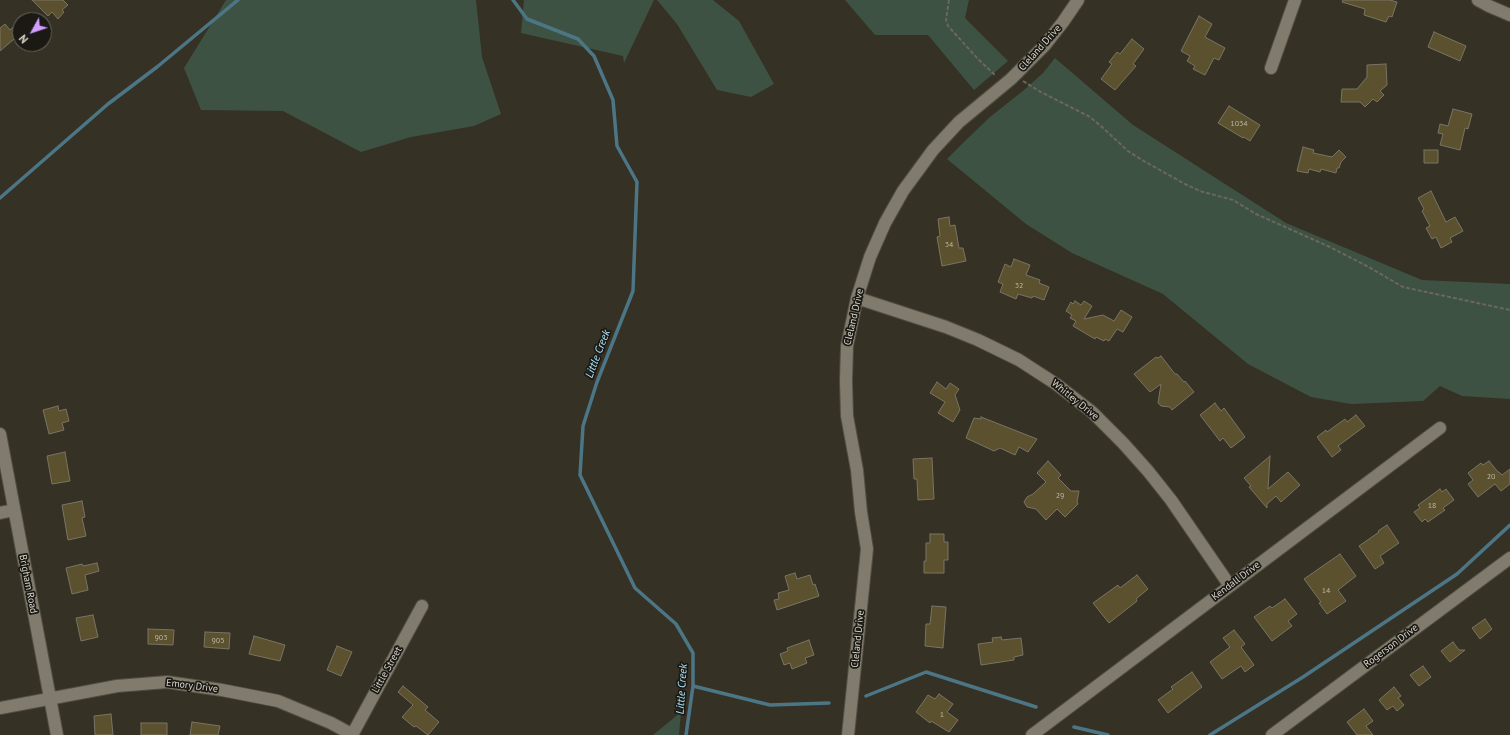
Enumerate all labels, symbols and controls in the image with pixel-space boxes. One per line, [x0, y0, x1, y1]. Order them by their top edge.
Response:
north arrow [12, 12, 52, 52]
street label: Cleland Drive [1016, 23, 1064, 73]
text: N [16, 32, 31, 46]
house number: 1034 [1230, 119, 1248, 129]
house number: 34 [945, 240, 953, 250]
house number: 32 [1015, 281, 1023, 291]
street label: Cleland Drive [842, 288, 866, 346]
water label: Little Creek [583, 328, 613, 380]
street label: Whitley Drive [1049, 377, 1101, 423]
house number: 20 [1487, 472, 1495, 482]
house number: 29 [1056, 491, 1064, 501]
house number: 18 [1428, 501, 1436, 511]
street label: Brigham Road [16, 554, 40, 614]
street label: Kendall Drive [1209, 559, 1263, 603]
house number: 14 [1322, 586, 1330, 596]
street label: Cleland Drive [849, 610, 867, 668]
street label: Rogerson Drive [1362, 622, 1420, 670]
house number: 903 [154, 633, 168, 643]
house number: 905 [211, 636, 225, 646]
street label: Little Street [369, 645, 405, 695]
water label: Little Creek [674, 663, 690, 715]
street label: Emory Drive [165, 677, 219, 695]
house number: 1 [940, 710, 944, 720]

